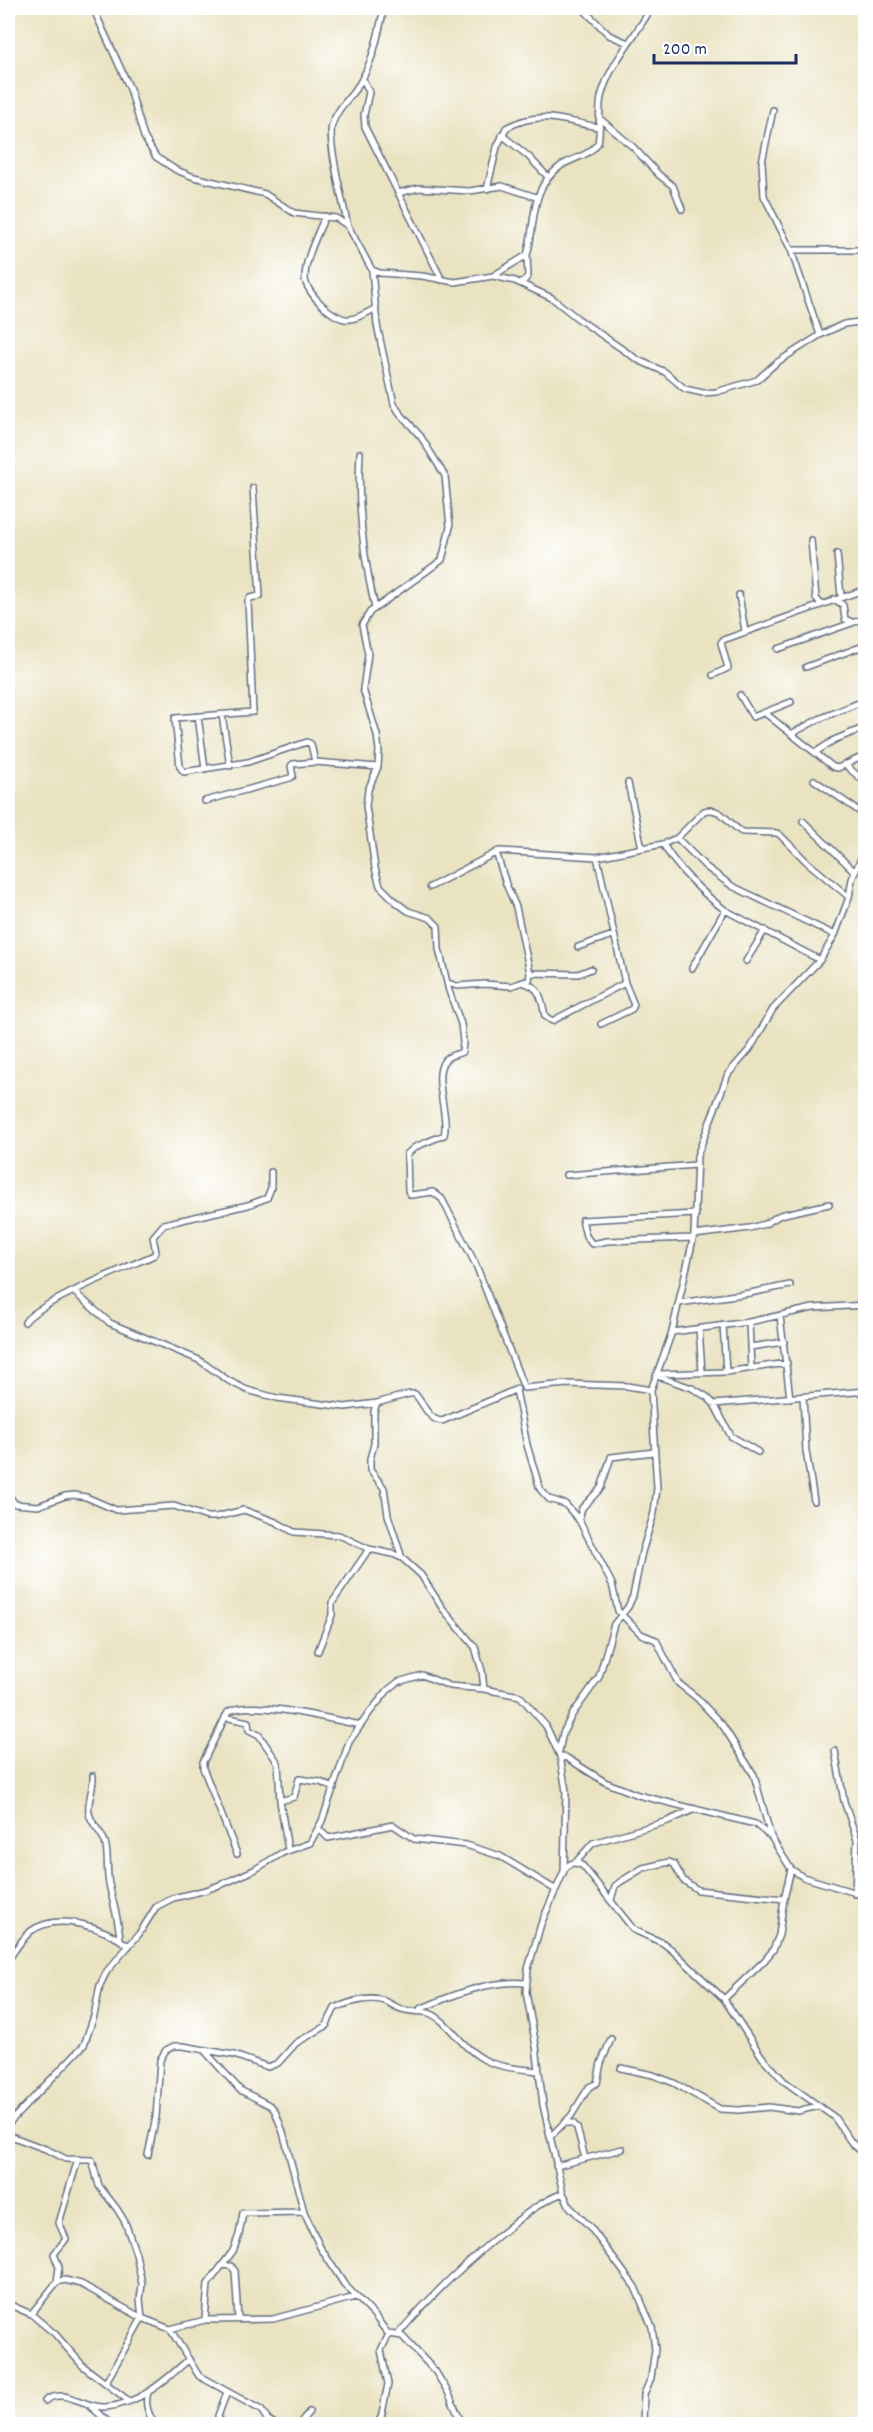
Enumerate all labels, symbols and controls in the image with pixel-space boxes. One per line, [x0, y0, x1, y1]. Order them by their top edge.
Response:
scale bar [654, 27, 796, 65]
text: 200 m [663, 38, 707, 63]

